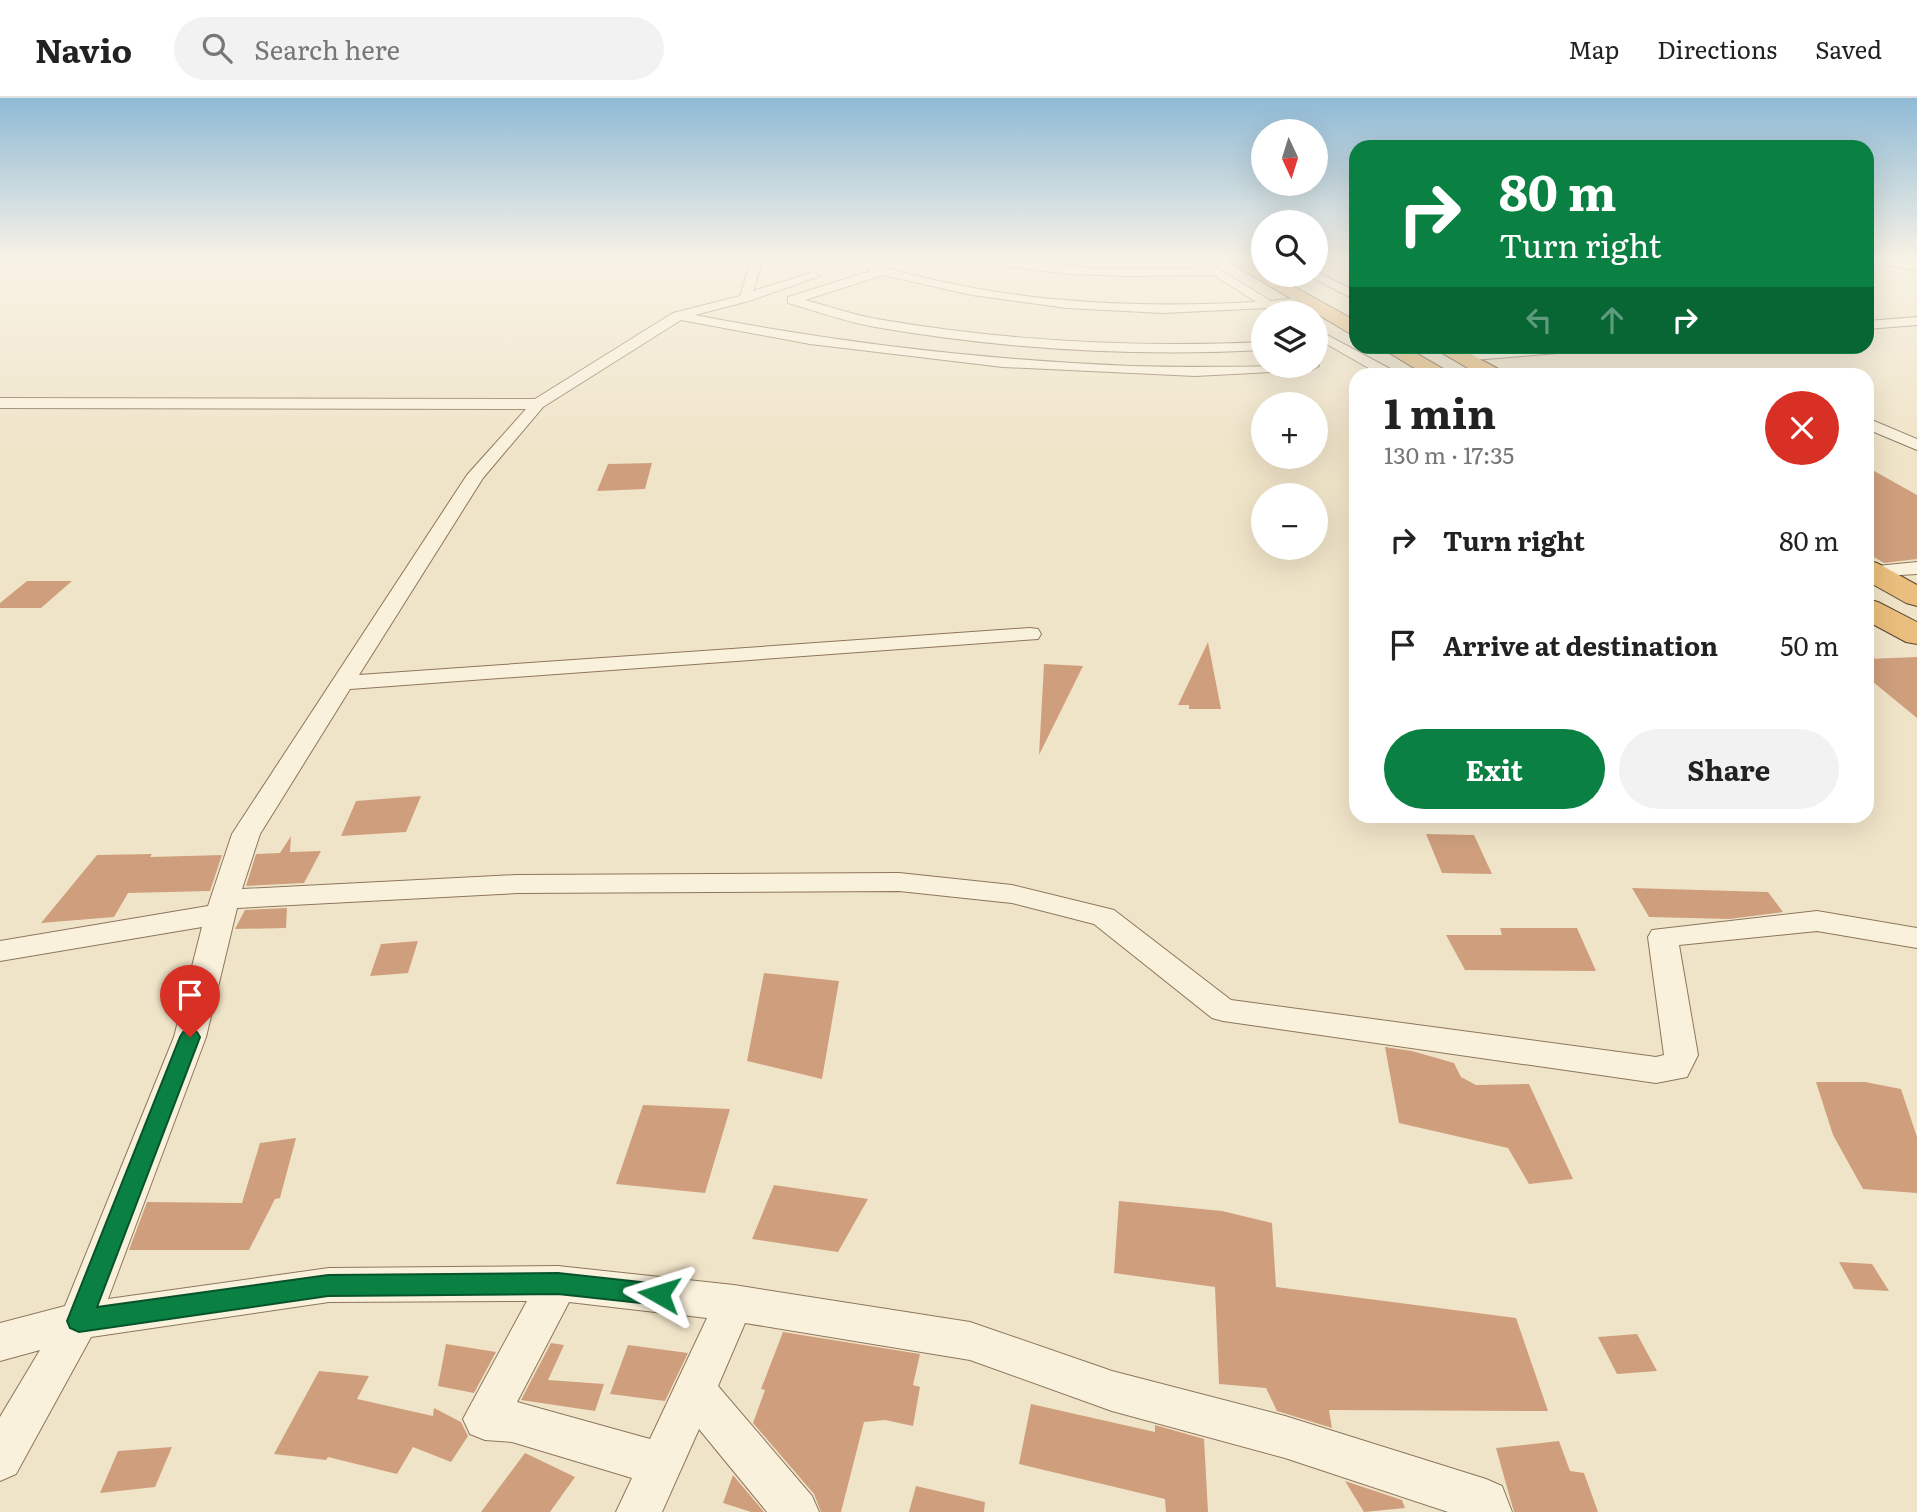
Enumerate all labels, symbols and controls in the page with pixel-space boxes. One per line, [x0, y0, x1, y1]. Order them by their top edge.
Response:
search box [174, 17, 664, 80]
text: Navio [35, 24, 132, 73]
icon: search [198, 29, 236, 67]
text: Search here [254, 29, 400, 68]
text: Map [1568, 31, 1619, 66]
text: Directions [1657, 31, 1777, 66]
text: Saved [1815, 31, 1882, 66]
north arrow [1251, 119, 1328, 196]
map controls [1251, 119, 1328, 560]
text: 80 m [1499, 153, 1617, 226]
icon: right [1384, 168, 1475, 259]
button: search [1251, 210, 1328, 287]
text: Turn right [1499, 220, 1661, 268]
button: layers [1251, 301, 1328, 378]
icon: left [1520, 301, 1558, 339]
icon: ahead [1593, 301, 1631, 339]
icon: right [1666, 301, 1704, 339]
text: 1 min [1384, 380, 1496, 442]
button: close [1765, 391, 1839, 465]
button: + [1251, 392, 1328, 469]
text: 130 m · 17:35 [1384, 437, 1514, 471]
button: − [1251, 483, 1328, 560]
text: Turn right [1443, 520, 1585, 559]
text: 80 m [1779, 520, 1839, 559]
icon: right [1384, 521, 1422, 559]
text: Arrive at destination [1443, 625, 1718, 664]
text: 50 m [1780, 625, 1839, 664]
icon: arrive [1384, 626, 1422, 664]
button: Exit [1384, 729, 1605, 809]
button: Share [1619, 729, 1839, 809]
pin [160, 965, 220, 1037]
icon: arrive [171, 976, 209, 1014]
position arrow [622, 1257, 696, 1331]

